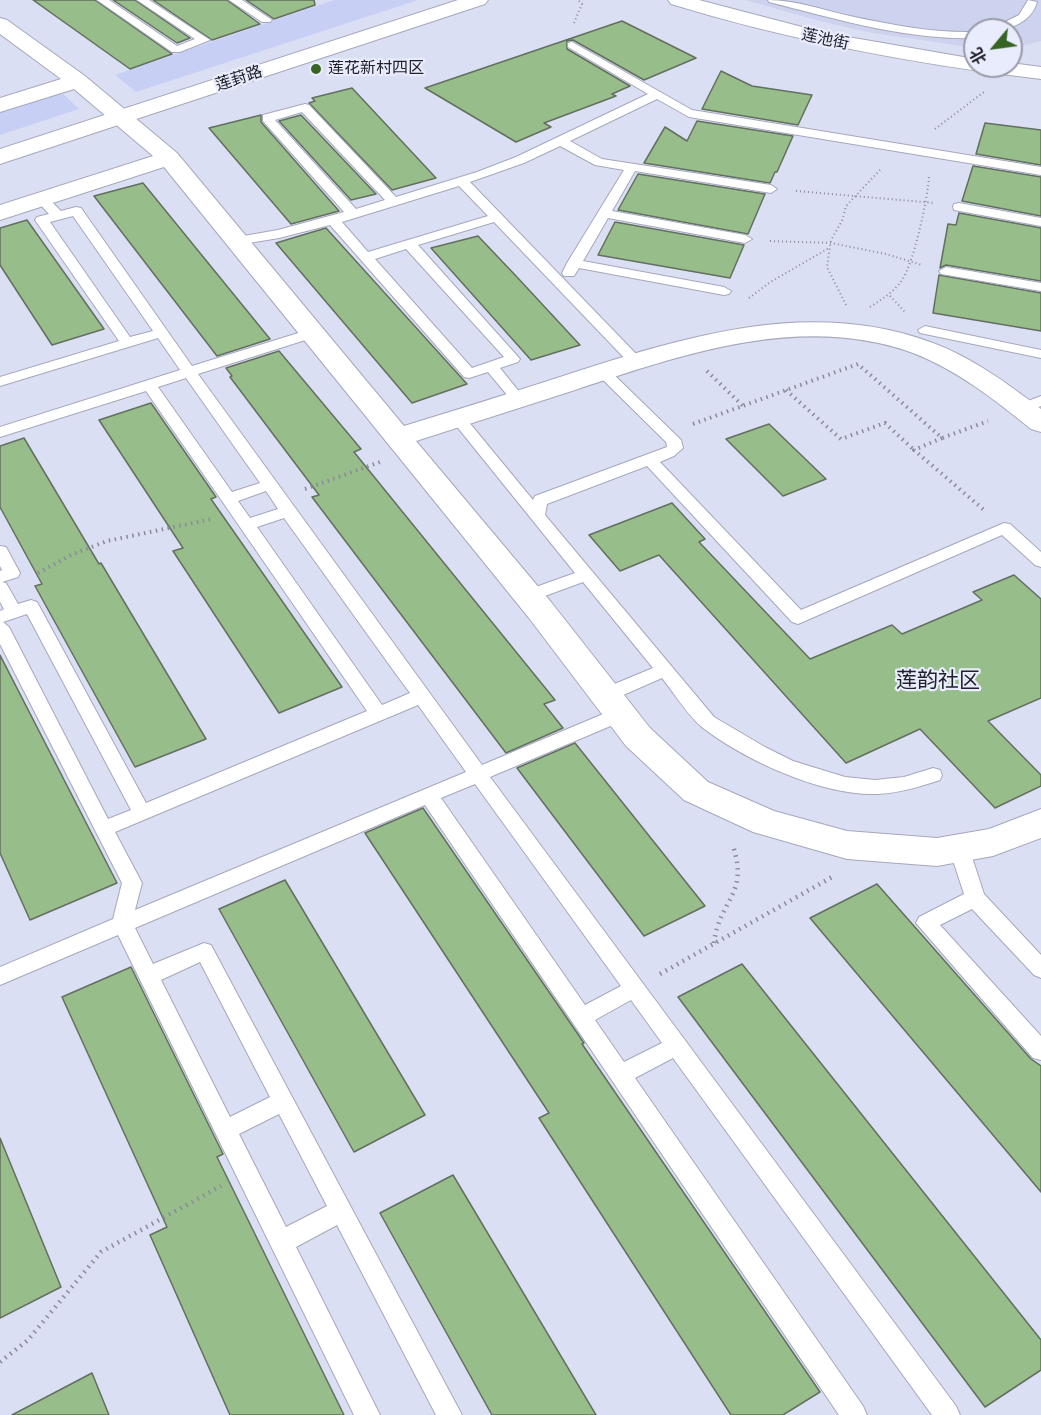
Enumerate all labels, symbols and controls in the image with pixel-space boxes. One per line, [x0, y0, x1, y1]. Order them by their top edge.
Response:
north arrow [963, 18, 1023, 78]
street label: 莲池街 [800, 26, 850, 54]
text: 北 [966, 44, 992, 68]
place label: 莲花新村四区 [328, 59, 424, 79]
street label: 莲葑路 [213, 62, 265, 96]
marker: 莲花新村四区 [309, 62, 323, 76]
district label: 莲韵社区 [896, 668, 980, 694]

